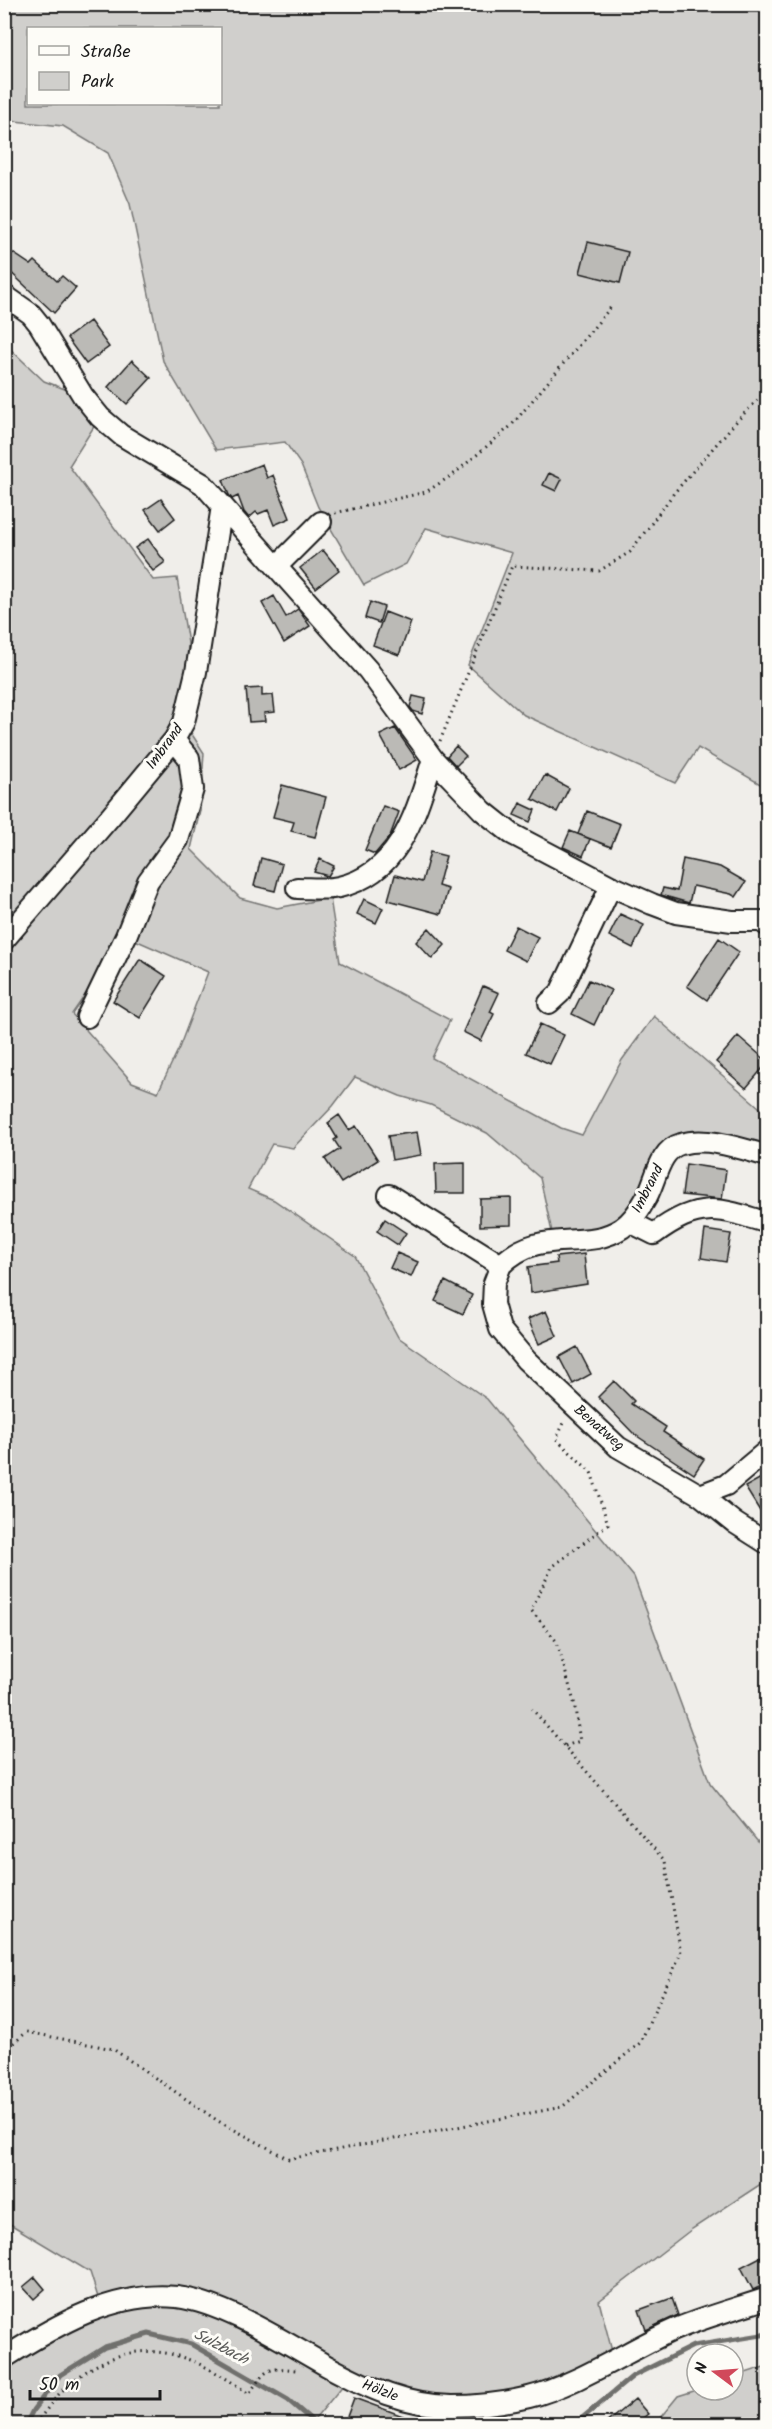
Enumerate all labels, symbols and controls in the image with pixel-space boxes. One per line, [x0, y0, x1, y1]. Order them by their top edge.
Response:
legend [27, 27, 222, 105]
text: Straße [81, 38, 131, 67]
text: Park [81, 68, 114, 97]
street label: Imbrand [140, 719, 190, 775]
street label: Imbrand [626, 1160, 671, 1218]
street label: Benatweg [568, 1399, 630, 1457]
water label: Sulzbach [189, 2322, 254, 2372]
north arrow [685, 2342, 745, 2402]
text: N [689, 2360, 715, 2377]
scale bar [30, 2363, 160, 2401]
text: 50 m [39, 2371, 79, 2400]
street label: Hölzle [358, 2373, 402, 2409]

